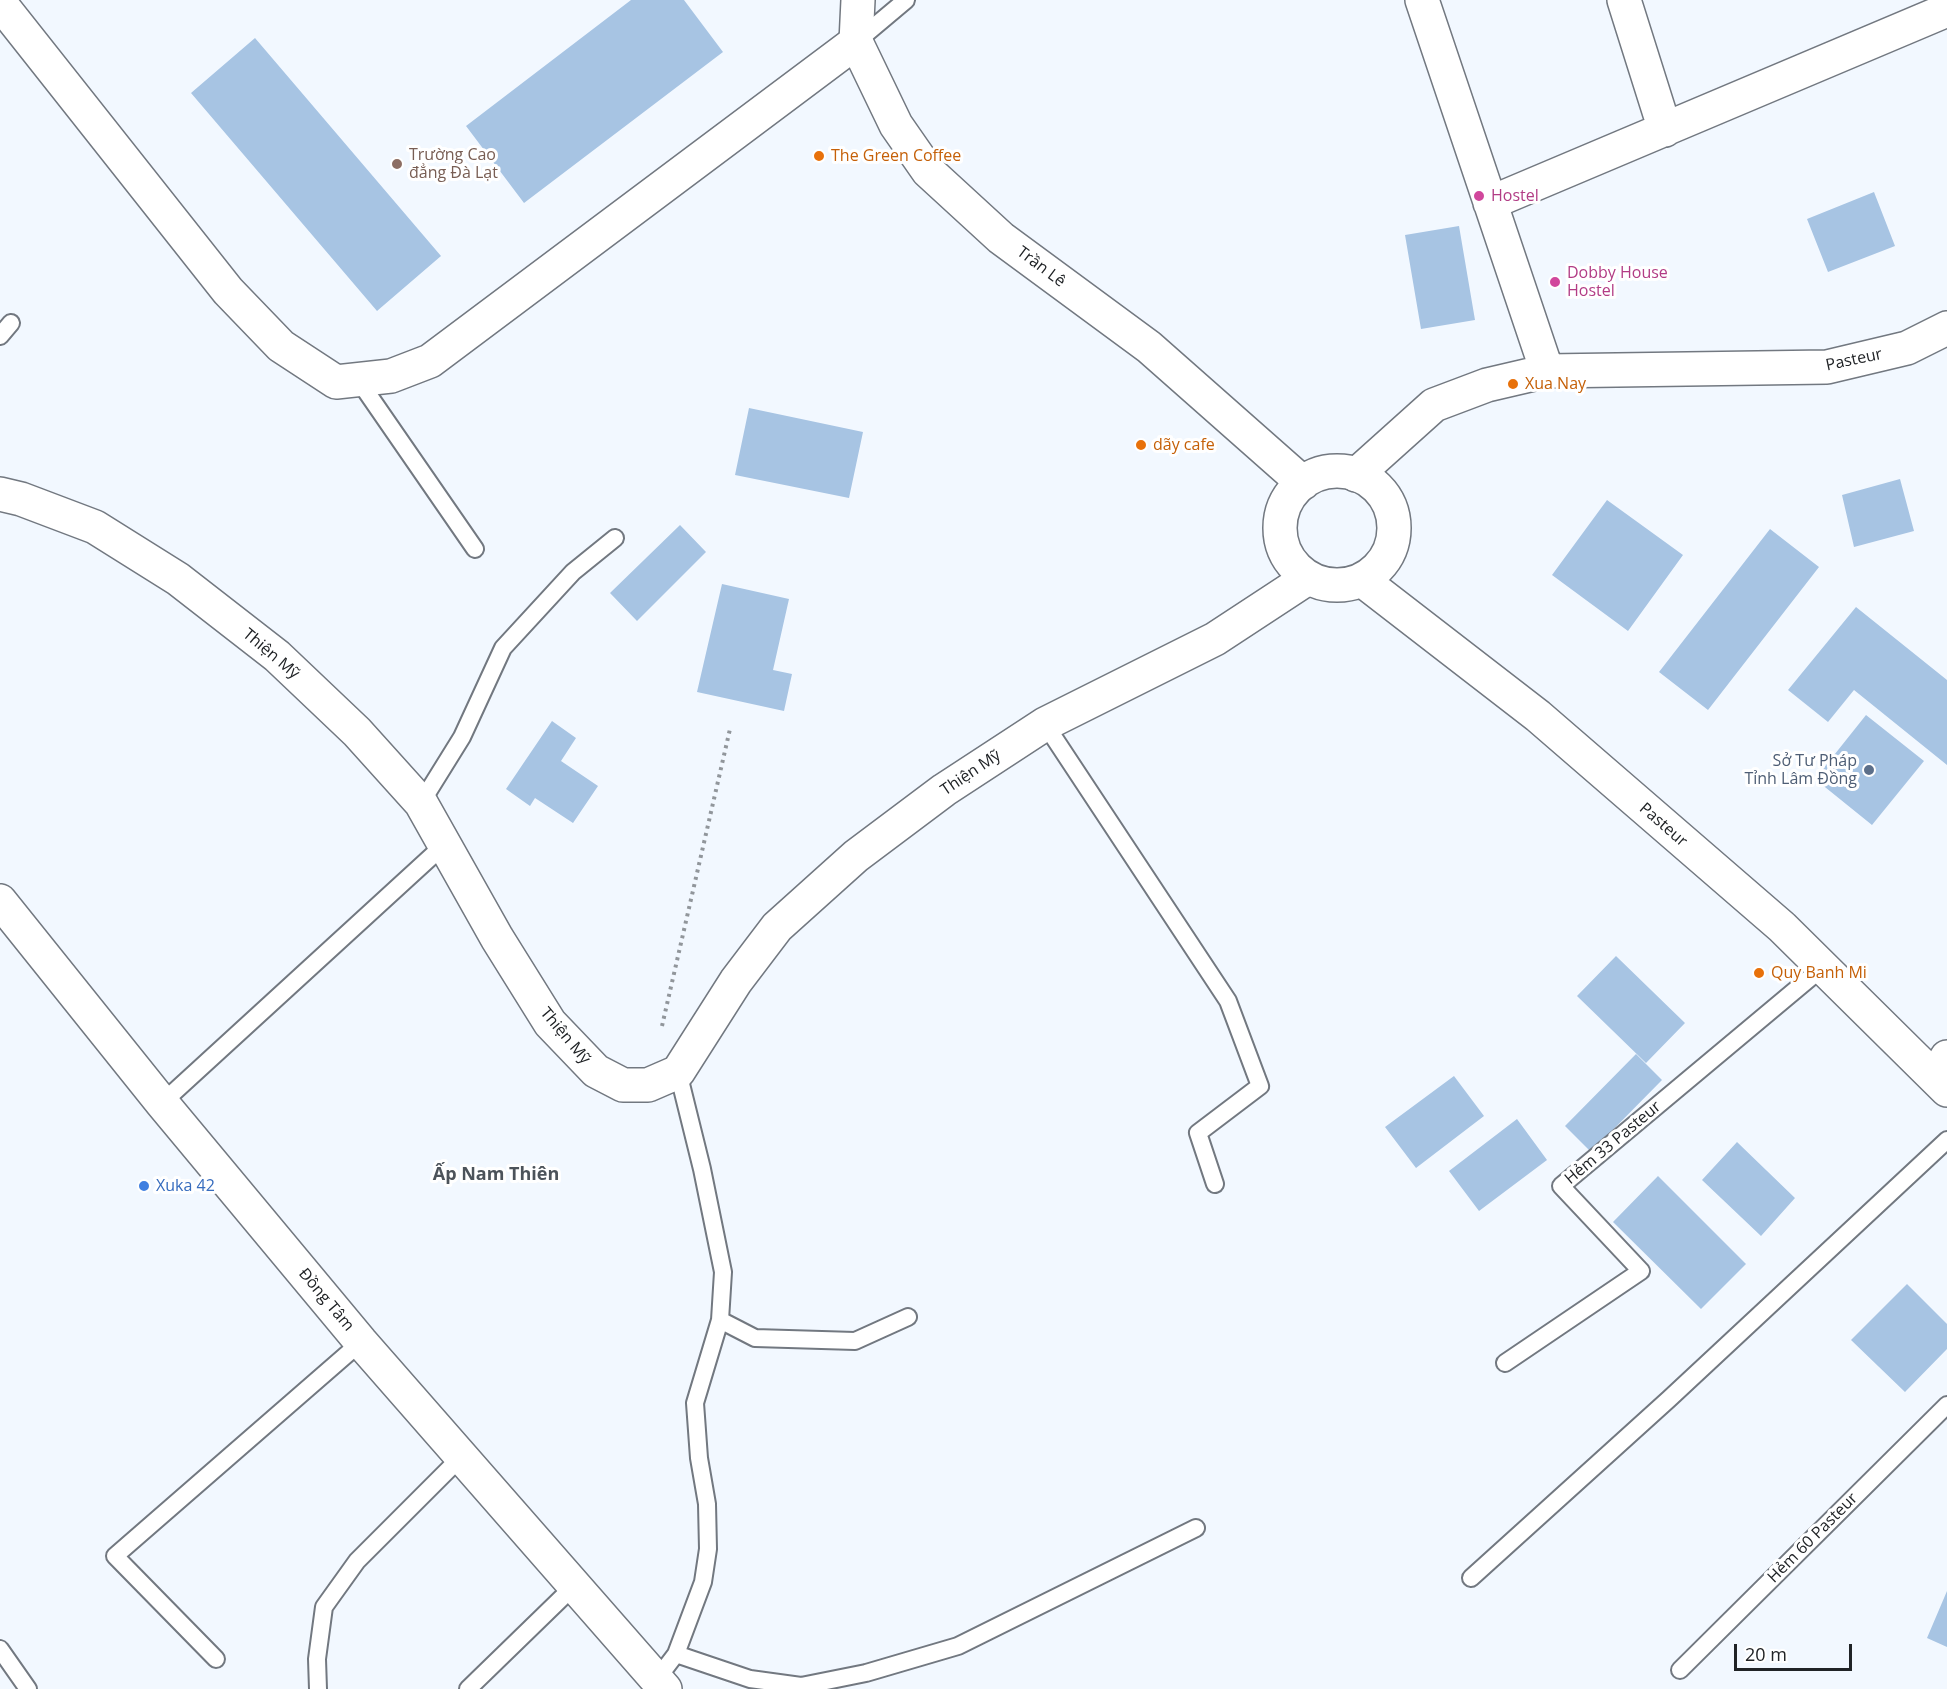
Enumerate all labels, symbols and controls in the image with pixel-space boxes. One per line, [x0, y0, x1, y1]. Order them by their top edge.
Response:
place label: Trường Cao đẳng Đà Lạt [409, 145, 498, 183]
place label: The Green Coffee [831, 146, 961, 166]
marker: The Green Coffee [812, 149, 826, 163]
marker: Trường Cao đẳng Đà Lạt [390, 157, 404, 171]
place label: Hostel [1491, 186, 1539, 206]
marker: Hostel [1472, 189, 1486, 203]
street label: Trần Lê [1013, 243, 1069, 291]
place label: Dobby House Hostel [1567, 263, 1668, 301]
marker: Dobby House Hostel [1548, 275, 1562, 289]
street label: Pasteur [1824, 345, 1884, 375]
place label: Xua Nay [1525, 374, 1586, 394]
marker: Xua Nay [1506, 377, 1520, 391]
place label: dãy cafe [1153, 435, 1215, 455]
marker: dãy cafe [1134, 438, 1148, 452]
street label: Thiện Mỹ [239, 625, 303, 683]
street label: Thiện Mỹ [937, 746, 1005, 800]
place label: Sở Tư Pháp Tỉnh Lâm Đồng [1744, 751, 1857, 789]
marker: Sở Tư Pháp Tỉnh Lâm Đồng [1862, 763, 1876, 777]
street label: Pasteur [1635, 799, 1691, 851]
place label: Quy Banh Mi [1771, 963, 1867, 983]
marker: Quy Banh Mi [1752, 966, 1766, 980]
street label: Thiện Mỹ [536, 1004, 594, 1068]
street label: Hẻm 33 Pasteur [1561, 1097, 1665, 1189]
district label: Ấp Nam Thiên [433, 1164, 559, 1186]
place label: Xuka 42 [156, 1176, 215, 1196]
marker: Xuka 42 [137, 1179, 151, 1193]
street label: Đồng Tâm [294, 1265, 358, 1335]
street label: Hẻm 60 Pasteur [1764, 1489, 1862, 1587]
scale bar [1737, 1632, 1856, 1670]
text: 20 m [1745, 1642, 1787, 1666]

